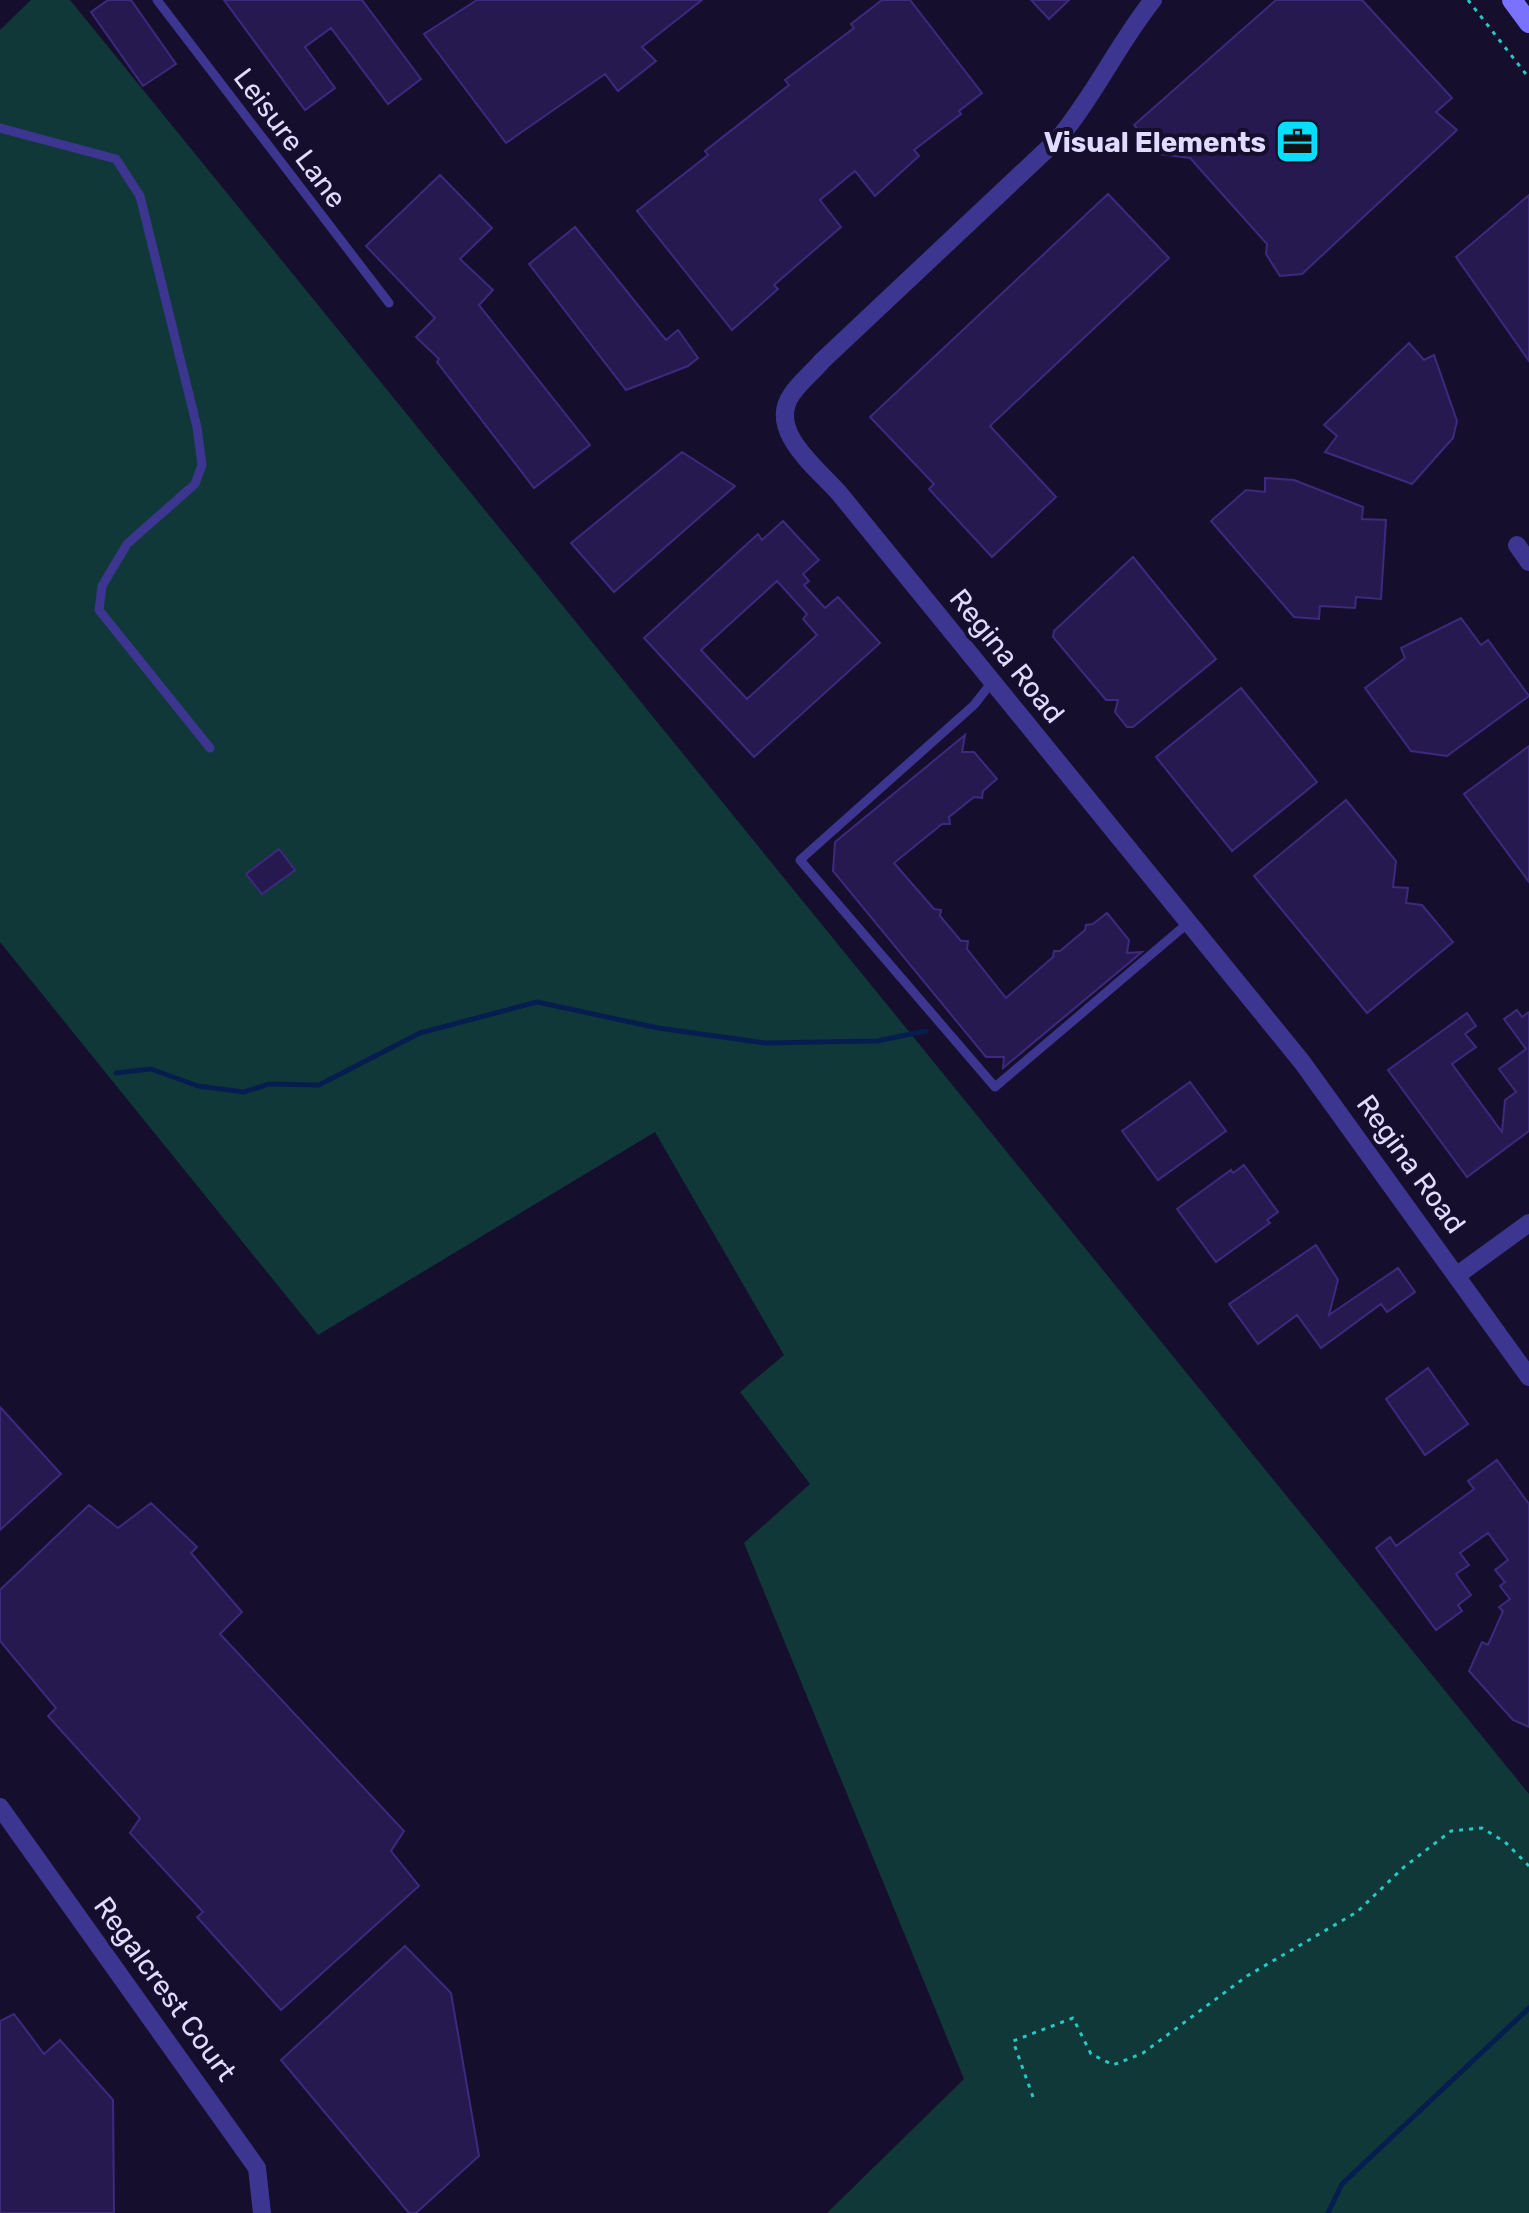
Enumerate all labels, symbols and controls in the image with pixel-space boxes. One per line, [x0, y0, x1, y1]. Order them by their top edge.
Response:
street label: Leisure Lane [227, 62, 353, 214]
office icon: Visual Elements [1273, 118, 1321, 166]
place label: Visual Elements [1044, 126, 1266, 159]
street label: Regina Road [943, 582, 1071, 730]
street label: Regina Road [1350, 1088, 1472, 1240]
street label: Regalcrest Court [87, 1890, 243, 2088]

